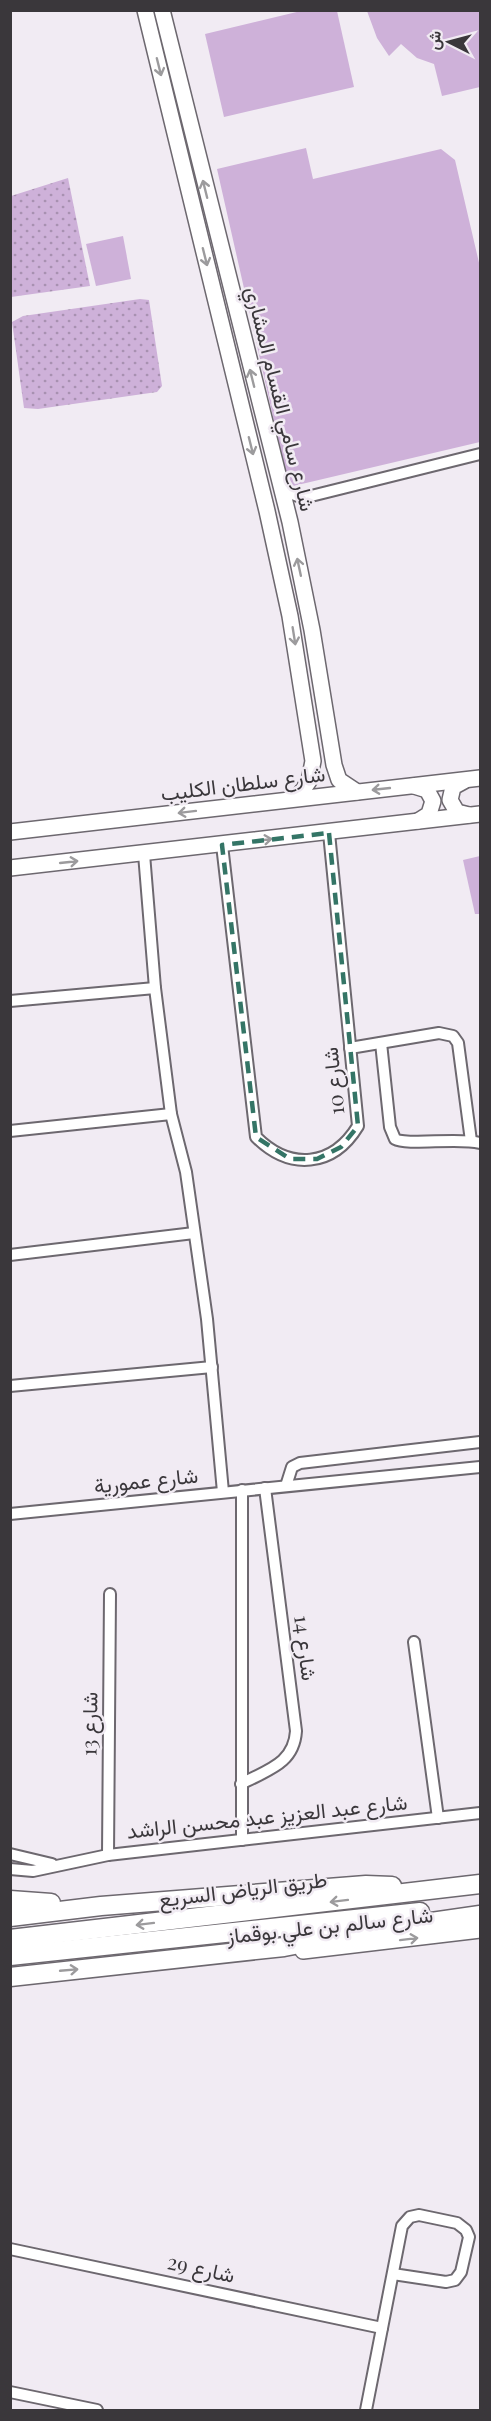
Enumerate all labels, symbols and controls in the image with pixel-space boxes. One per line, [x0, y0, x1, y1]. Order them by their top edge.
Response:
north arrow [419, 12, 479, 72]
text: ش [422, 30, 445, 51]
one-way arrow [153, 58, 165, 77]
one-way arrow [199, 180, 211, 199]
one-way arrow [199, 247, 211, 266]
street label: شارع سامي القسام المشاري [236, 283, 323, 515]
one-way arrow [246, 369, 258, 388]
one-way arrow [246, 436, 258, 455]
one-way arrow [293, 558, 305, 577]
one-way arrow [288, 626, 299, 646]
street label: شارع سلطان الكليب [159, 758, 327, 808]
one-way arrow [371, 784, 391, 795]
one-way arrow [178, 806, 197, 817]
one-way arrow [252, 835, 272, 846]
one-way arrow [58, 856, 78, 867]
street label: شارع 10 [315, 1046, 351, 1116]
street label: شارع عمورية [92, 1460, 199, 1500]
street label: شارع 14 [287, 1613, 325, 1682]
street label: شارع 13 [73, 1692, 105, 1756]
street label: شارع عبد العزيز عبد محسن الراشد [125, 1786, 409, 1846]
street label: طريق الرياض السريع [157, 1864, 329, 1914]
one-way arrow [330, 1896, 349, 1907]
street label: شارع سالم بن علي بوقماز [224, 1899, 435, 1954]
one-way arrow [136, 1919, 156, 1930]
one-way arrow [398, 1933, 418, 1944]
one-way arrow [58, 1964, 78, 1975]
street label: شارع 29 [165, 2246, 238, 2290]

